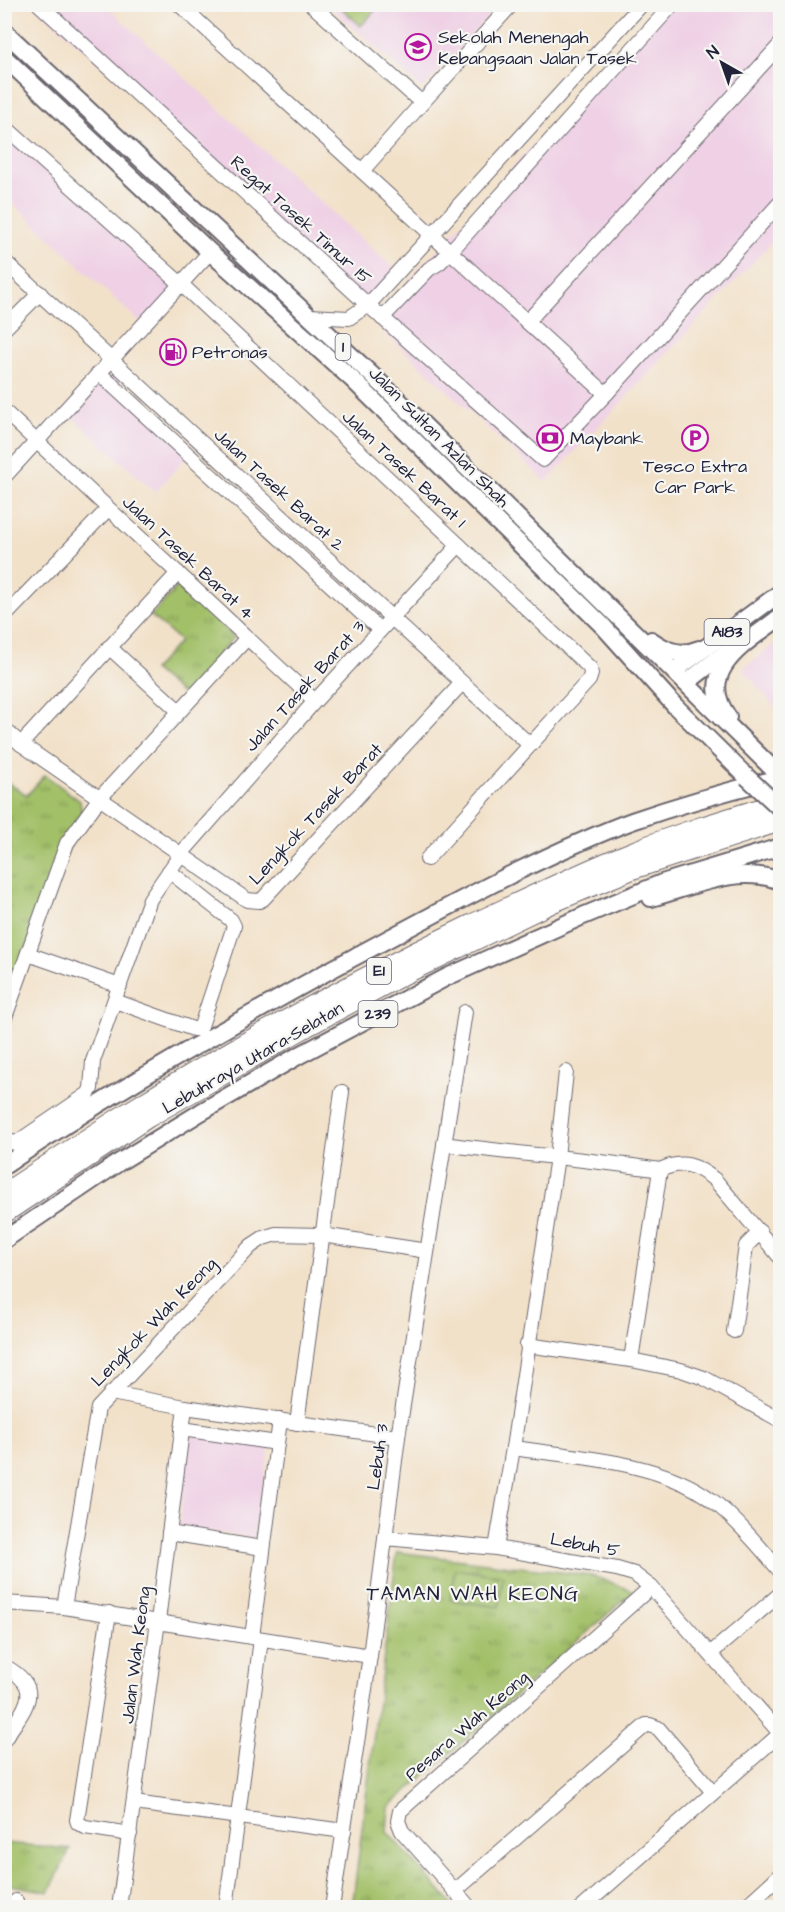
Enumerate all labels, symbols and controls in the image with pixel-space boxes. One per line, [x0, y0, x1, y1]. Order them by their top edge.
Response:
place label: Sekolah Menengah Kebangsaan Jalan Tasek [438, 25, 637, 72]
school or university icon: Sekolah Menengah Kebangsaan Jalan Tasek [403, 32, 433, 62]
north arrow [692, 33, 752, 93]
text: N [702, 41, 724, 64]
street label: Regat Tasek Timur 15 [224, 150, 377, 291]
road number: 1 [336, 334, 350, 360]
fuel station icon: Petronas [158, 337, 188, 367]
place label: Petronas [192, 340, 268, 365]
street label: Jalan Sultan Azlan Shah [363, 361, 515, 513]
street label: Jalan Tasek Barat 1 [336, 405, 472, 533]
street label: Jalan Tasek Barat 2 [208, 423, 350, 558]
bank icon: Maybank [535, 423, 565, 453]
parking icon: Tesco Extra Car Park [680, 423, 710, 453]
place label: Maybank [570, 426, 643, 452]
place label: Tesco Extra Car Park [643, 454, 747, 500]
street label: Jalan Tasek Barat 4 [117, 490, 259, 626]
street label: Jalan Tasek Barat 3 [239, 615, 371, 757]
road number: A183 [704, 619, 750, 645]
street label: Lengkok Tasek Barat [244, 737, 390, 891]
road number: E1 [367, 958, 391, 984]
street label: Lebuhraya Utara–Selatan [158, 996, 349, 1121]
road number: 239 [358, 1001, 398, 1027]
street label: Lengkok Wah Keong [86, 1252, 223, 1393]
street label: Lebuh 3 [361, 1422, 395, 1492]
street label: Lebuh 5 [548, 1527, 622, 1563]
district label: TAMAN WAH KEONG [366, 1580, 580, 1608]
street label: Jalan Wah Keong [115, 1585, 158, 1725]
street label: Pesara Wah Keong [400, 1665, 535, 1788]

